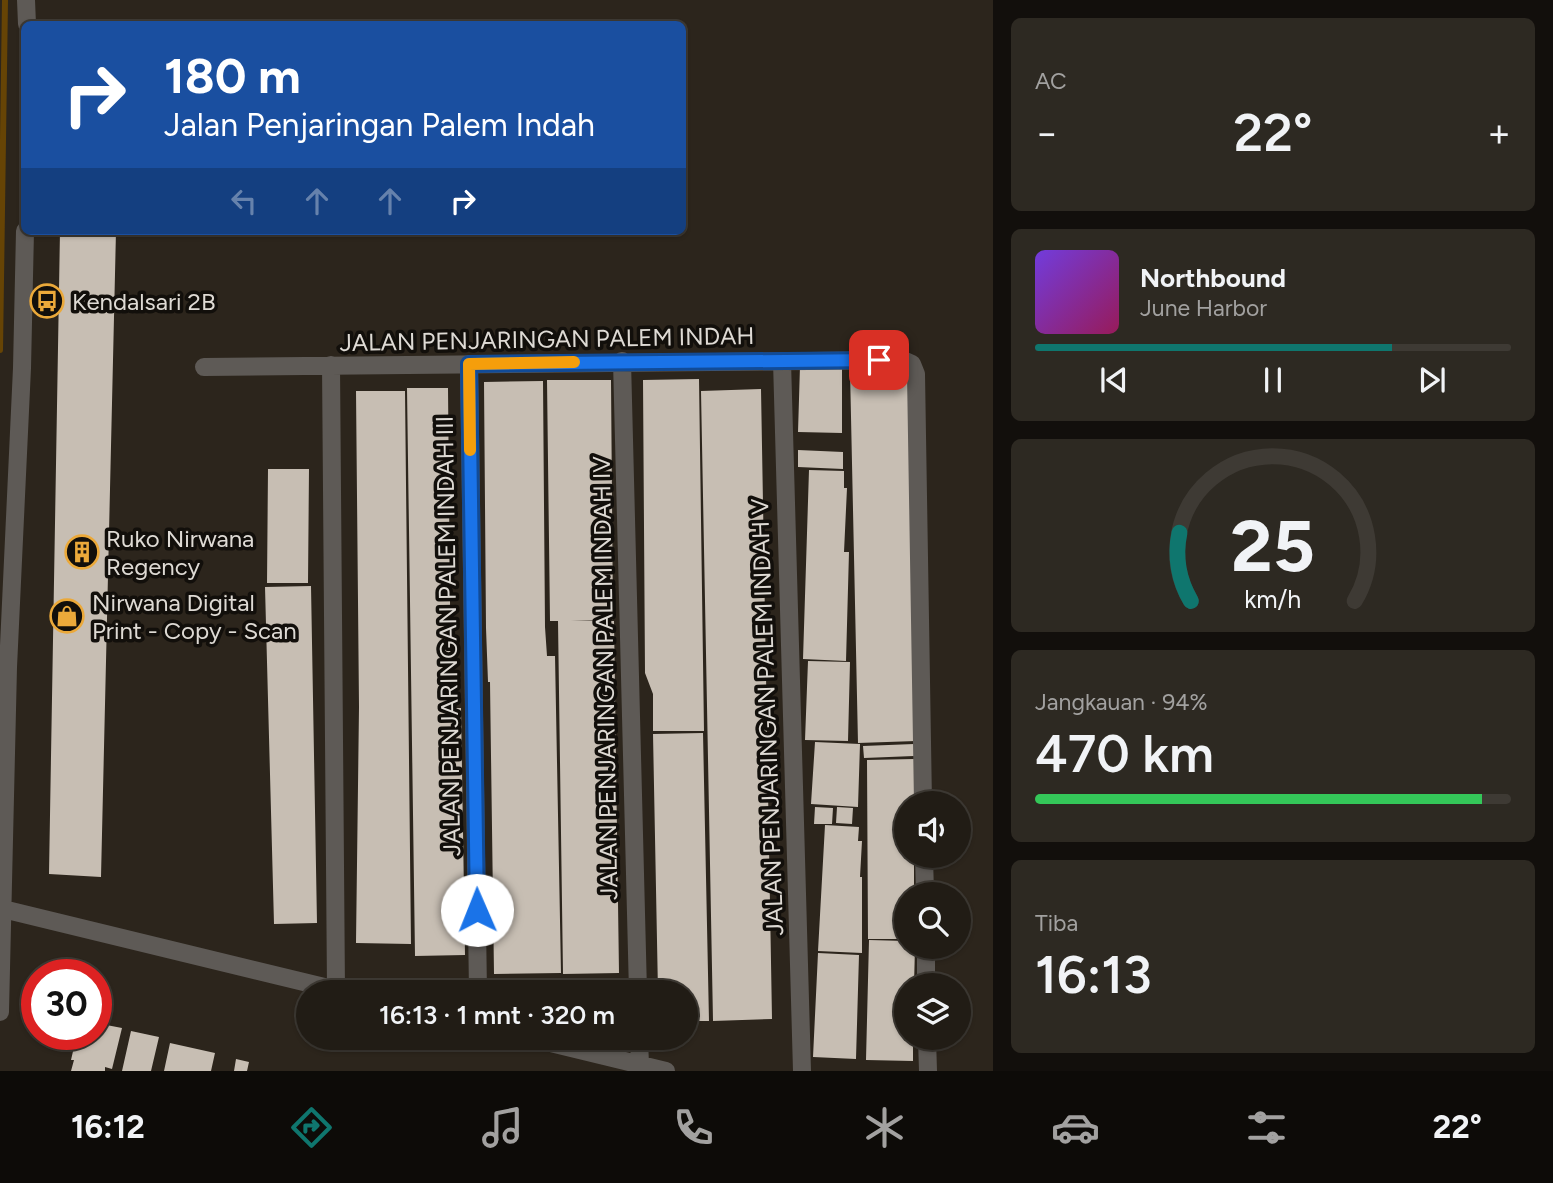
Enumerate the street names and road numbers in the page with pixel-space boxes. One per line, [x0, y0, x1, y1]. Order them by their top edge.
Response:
street label: JALAN PENJARINGAN PALEM INDAH [339, 321, 755, 357]
street label: JALAN PENJARINGAN PALEM INDAH III [430, 416, 466, 856]
street label: JALAN PENJARINGAN PALEM INDAH IV [587, 455, 623, 900]
street label: JALAN PENJARINGAN PALEM INDAH V [745, 497, 789, 936]

